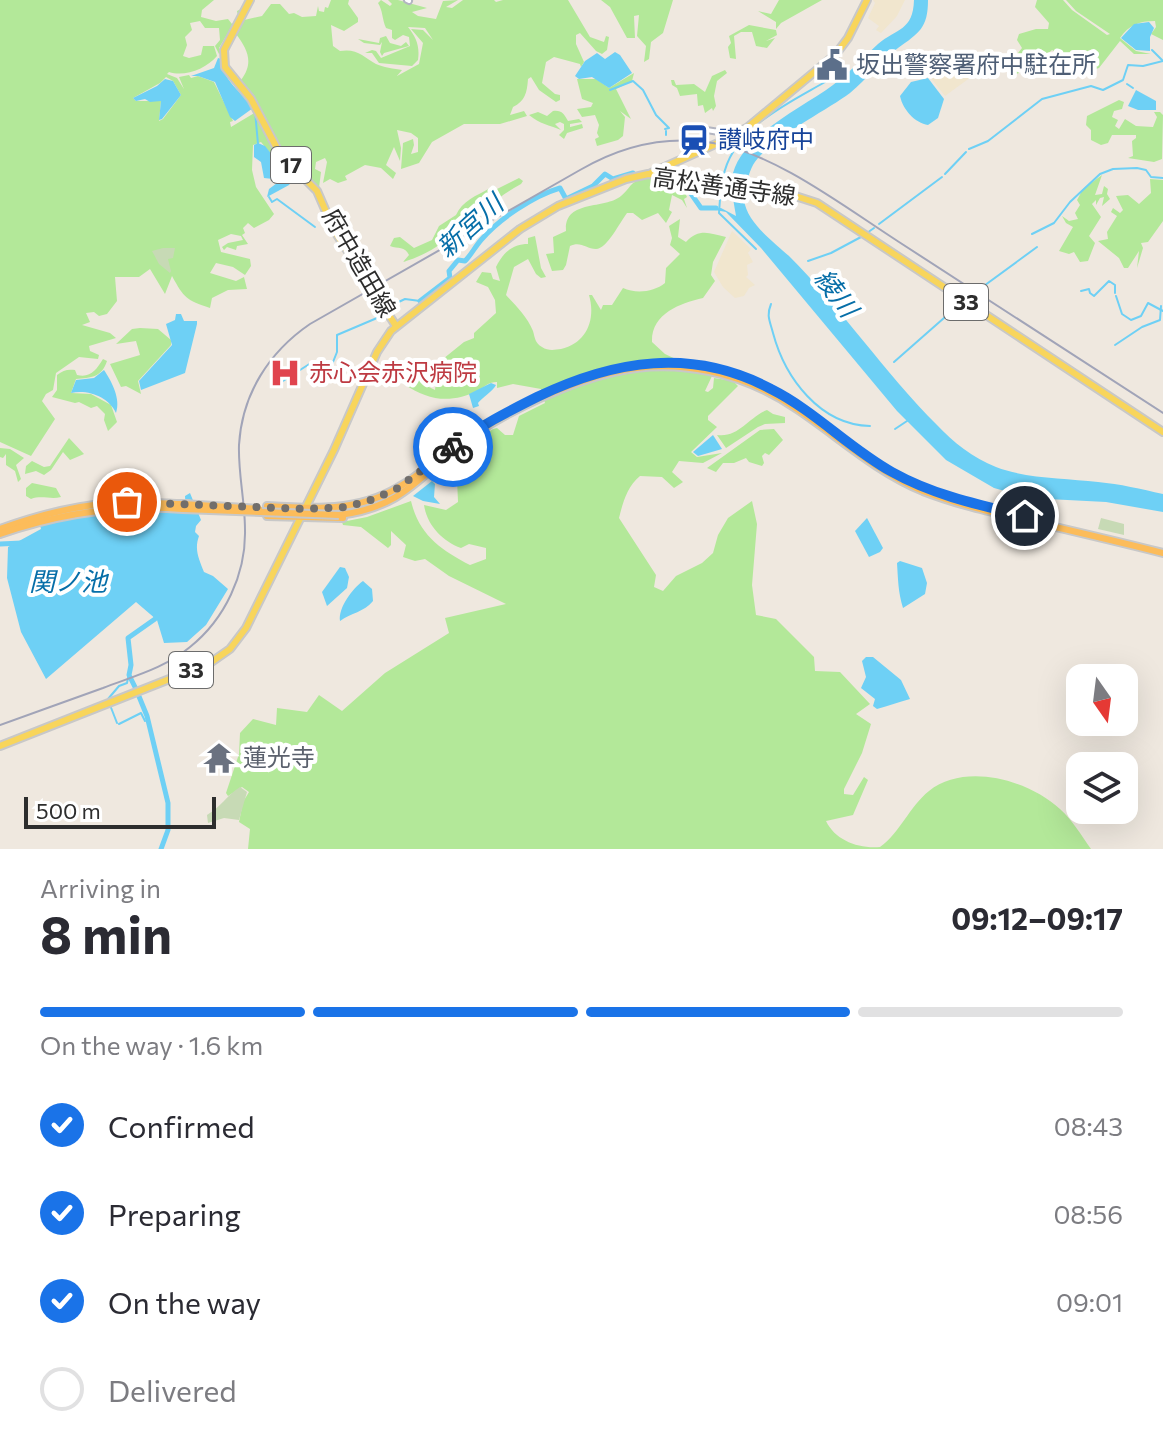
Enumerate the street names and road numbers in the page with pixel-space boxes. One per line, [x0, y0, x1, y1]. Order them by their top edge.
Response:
road number: 17 [271, 147, 311, 183]
street label: 高松善通寺線 [651, 161, 798, 210]
street label: 府中造田線 [318, 203, 403, 321]
road number: 33 [944, 284, 988, 320]
road number: 33 [169, 652, 213, 688]

